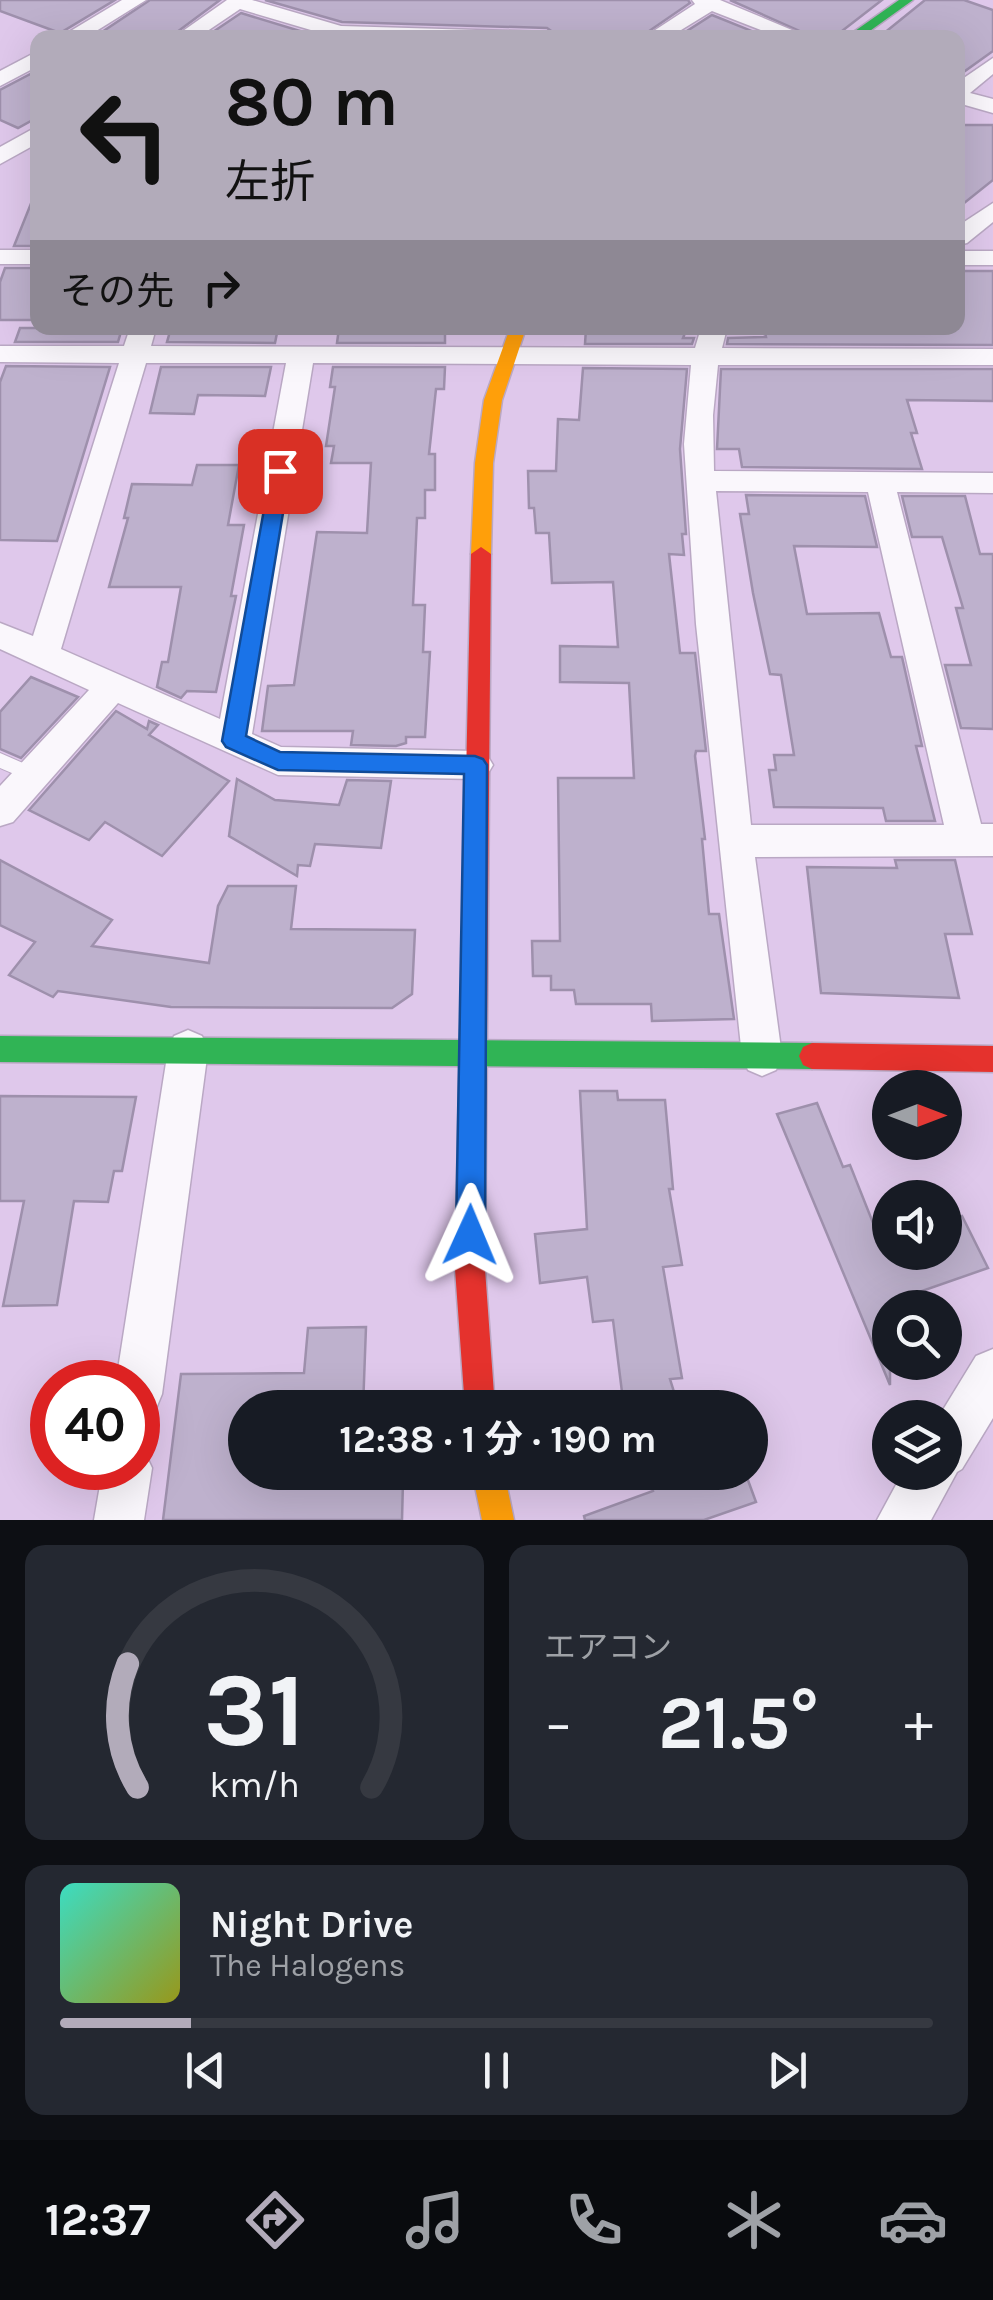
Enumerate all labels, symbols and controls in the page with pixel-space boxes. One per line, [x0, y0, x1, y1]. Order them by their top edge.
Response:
text: 80 m [225, 61, 399, 143]
icon: left [60, 70, 190, 200]
text: 左折 [225, 156, 315, 208]
icon: right [194, 260, 249, 315]
text: その先 [60, 269, 174, 314]
pin [238, 429, 323, 514]
icon: arrive [253, 444, 308, 499]
north arrow [872, 1070, 962, 1160]
map controls [872, 1070, 962, 1490]
button: sound [872, 1180, 962, 1270]
position arrow [418, 1183, 522, 1287]
button: search [872, 1290, 962, 1380]
speed limit sign: 40 [30, 1360, 160, 1490]
button: layers [872, 1400, 962, 1490]
text: 12:38 · 1 分 · 190 m [339, 1417, 657, 1462]
text: エアコン [544, 1629, 672, 1666]
text: 31 [204, 1650, 305, 1771]
text: 21.5° [658, 1679, 819, 1767]
text: − [544, 1691, 573, 1755]
text: + [904, 1691, 933, 1755]
text: km/h [209, 1764, 300, 1806]
text: Night Drive [210, 1902, 413, 1947]
text: The Halogens [210, 1947, 405, 1984]
icon: previous [178, 2043, 233, 2098]
icon: pause [469, 2043, 524, 2098]
icon: next [760, 2043, 815, 2098]
icon: directions [240, 2185, 310, 2255]
icon: music [400, 2185, 470, 2255]
icon: phone [559, 2185, 629, 2255]
icon: climate [719, 2185, 789, 2255]
icon: car [878, 2185, 948, 2255]
text: 12:37 [45, 2194, 151, 2246]

